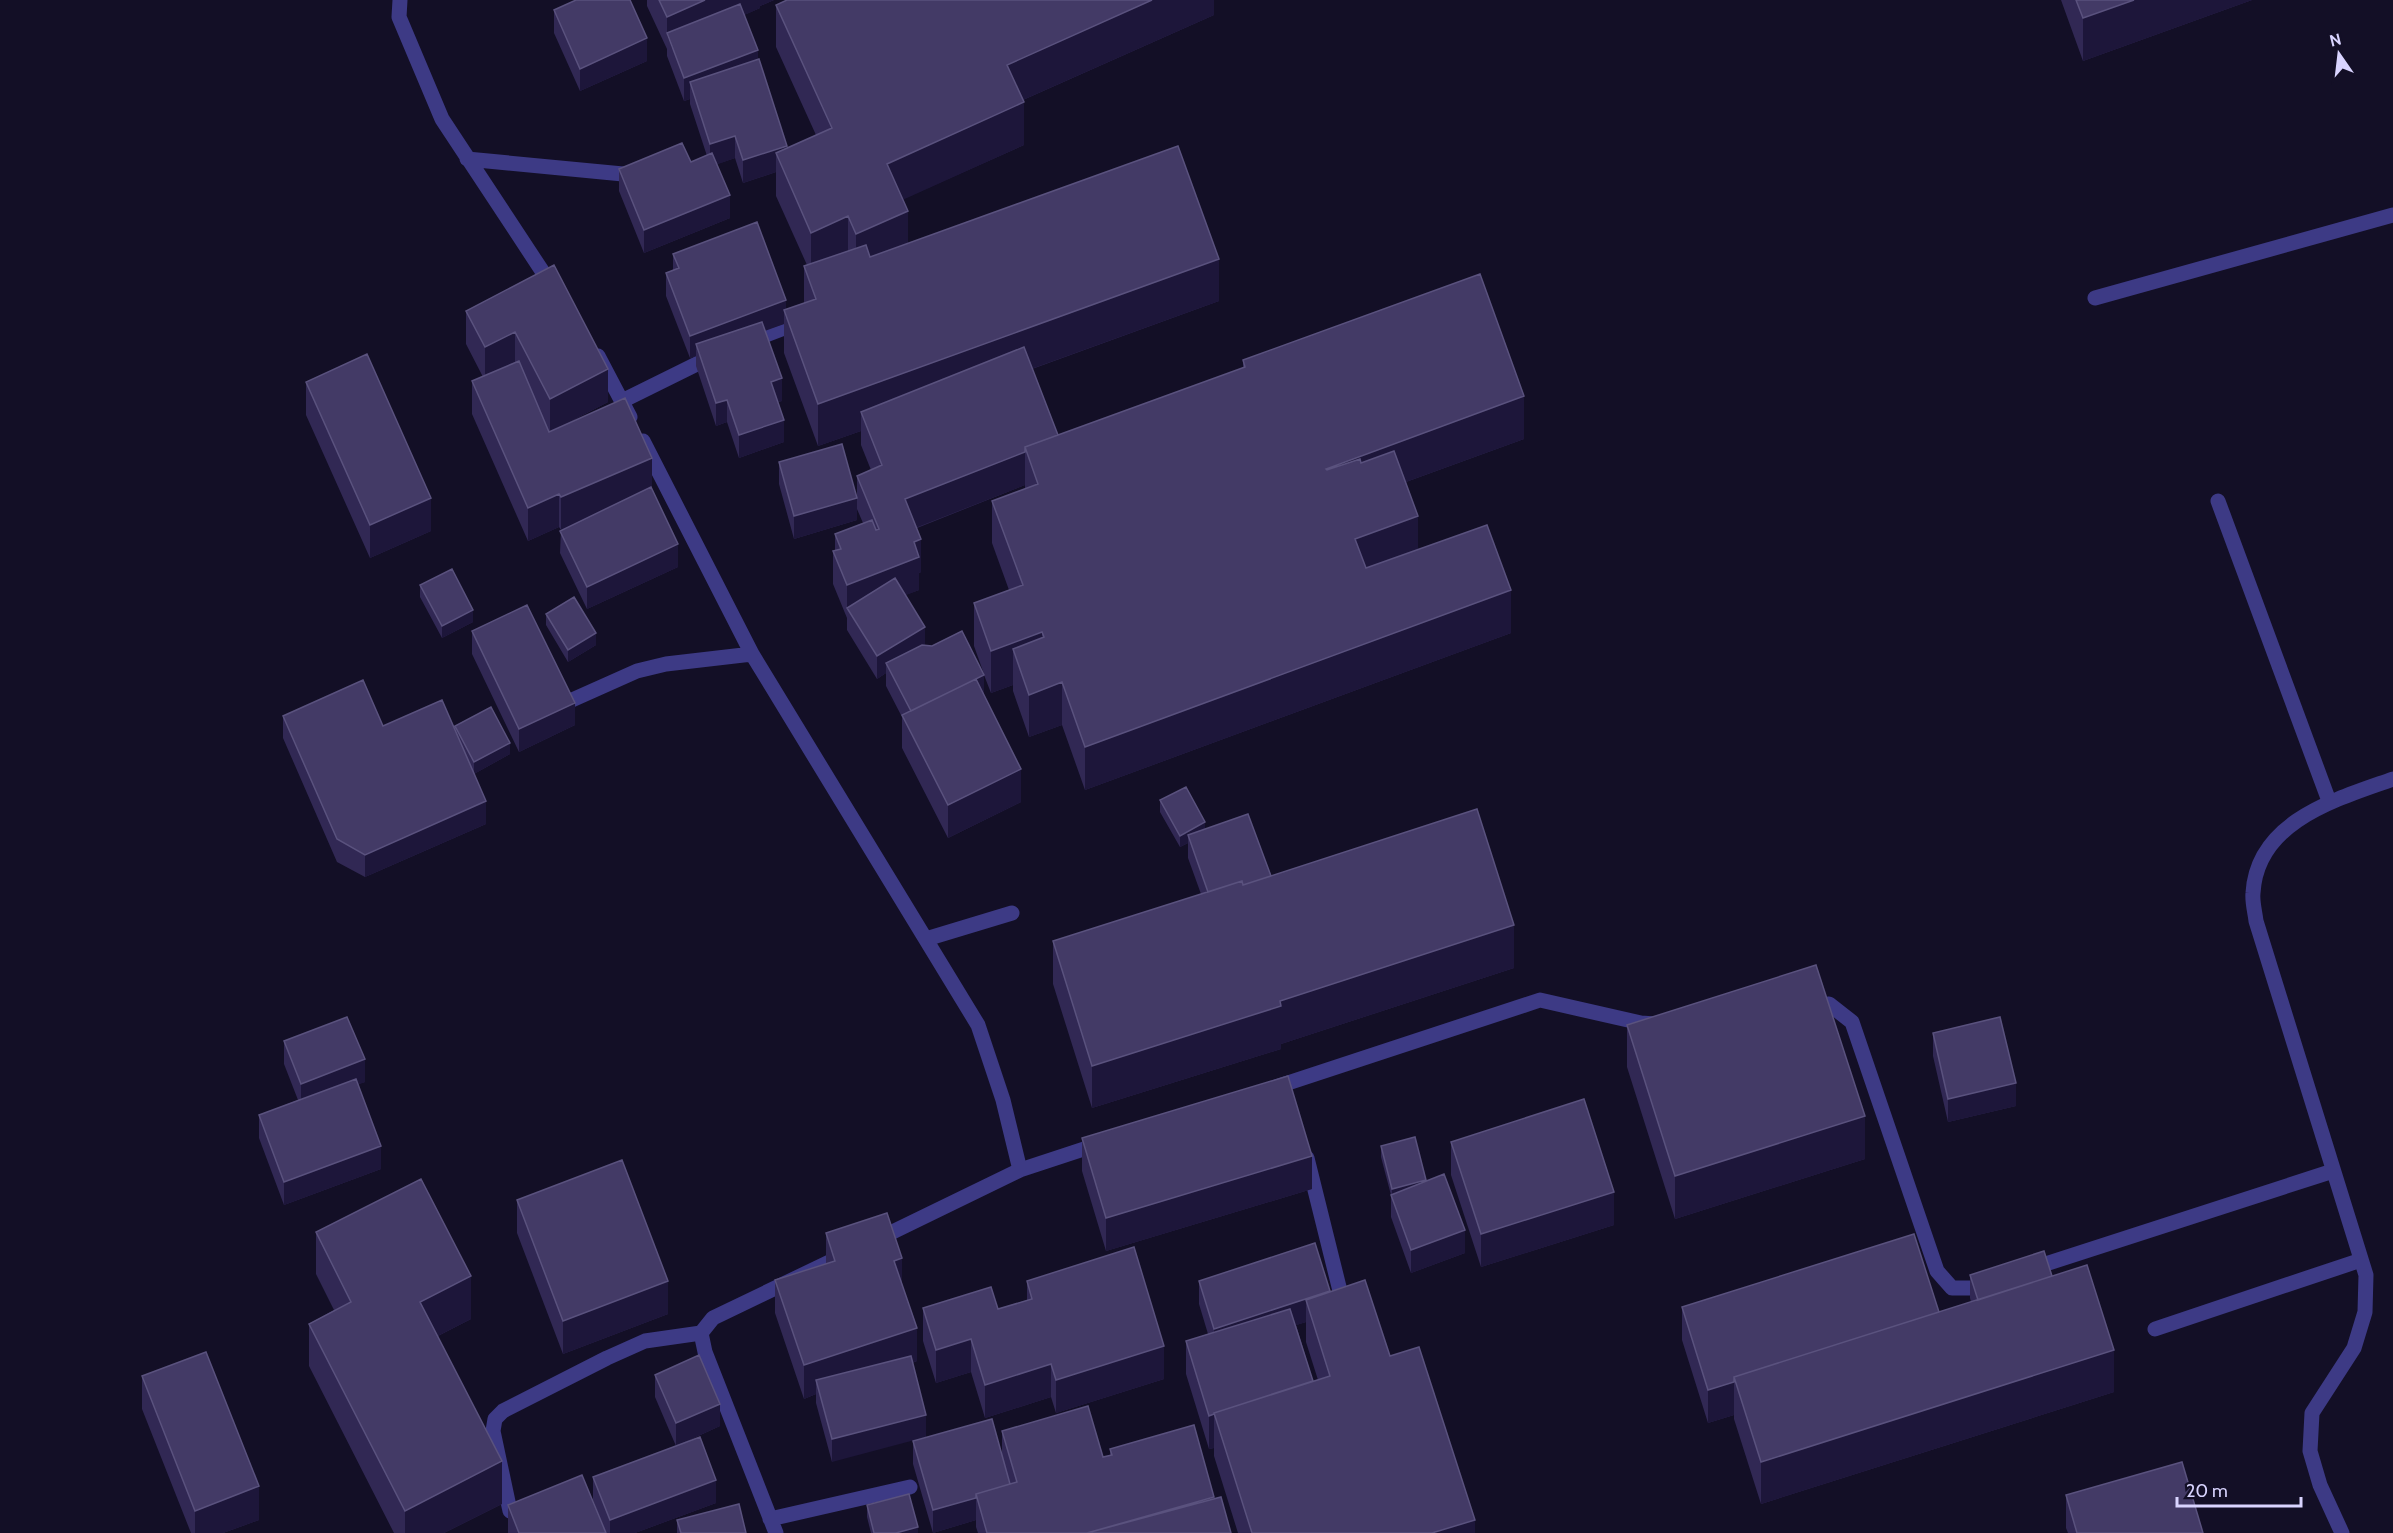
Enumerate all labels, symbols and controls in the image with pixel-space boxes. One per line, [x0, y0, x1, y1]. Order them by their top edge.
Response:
north arrow [2309, 24, 2369, 84]
text: N [2328, 29, 2343, 51]
scale bar [2177, 1470, 2302, 1508]
text: 20 m [2186, 1480, 2228, 1502]

